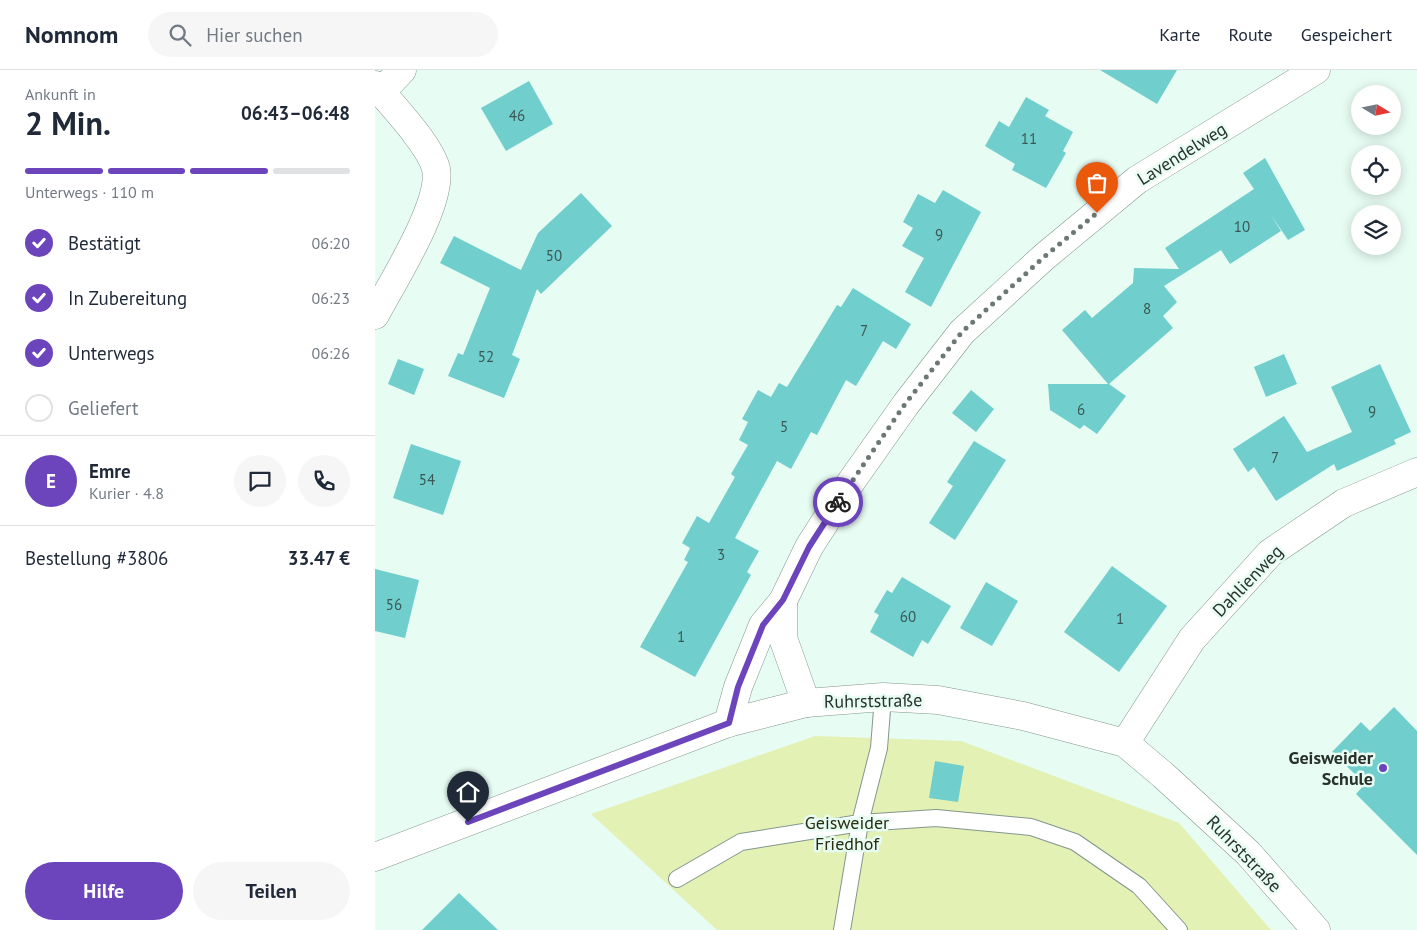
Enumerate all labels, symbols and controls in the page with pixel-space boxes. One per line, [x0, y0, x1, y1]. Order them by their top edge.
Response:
search box [148, 12, 498, 57]
text: Nomnom [25, 19, 118, 50]
icon: search [166, 21, 194, 49]
text: Hier suchen [206, 23, 303, 47]
text: Karte [1159, 23, 1200, 46]
text: Route [1228, 23, 1273, 46]
text: Gespeichert [1301, 23, 1392, 46]
text: Ankunft in [25, 84, 96, 104]
north arrow [1351, 85, 1401, 135]
map controls [1351, 85, 1401, 255]
text: 06:43–06:48 [241, 101, 350, 125]
text: 2 Min. [25, 102, 111, 144]
house number: 46 [509, 106, 525, 125]
street label: Lavendelweg [1133, 117, 1231, 190]
house number: 11 [1021, 129, 1037, 148]
button: locate [1351, 145, 1401, 195]
pin [1076, 162, 1118, 213]
icon: bag [1083, 169, 1111, 197]
text: Unterwegs · 110 m [25, 182, 154, 202]
button: layers [1351, 205, 1401, 255]
house number: 10 [1234, 217, 1250, 236]
house number: 9 [935, 225, 943, 244]
icon: check [25, 229, 53, 257]
text: Bestätigt [68, 231, 141, 255]
text: 06:20 [312, 233, 350, 253]
house number: 50 [546, 246, 562, 265]
icon: check [25, 284, 53, 312]
text: In Zubereitung [68, 286, 187, 310]
text: 06:23 [312, 288, 350, 308]
house number: 8 [1143, 299, 1151, 318]
house number: 7 [860, 321, 868, 340]
icon: check [25, 339, 53, 367]
text: Unterwegs [68, 341, 155, 365]
text: 06:26 [312, 343, 350, 363]
house number: 52 [478, 347, 494, 366]
text: Geliefert [68, 396, 139, 420]
house number: 6 [1077, 400, 1085, 419]
house number: 9 [1368, 402, 1376, 421]
house number: 5 [780, 417, 788, 436]
house number: 7 [1271, 448, 1279, 467]
button: chat [234, 455, 286, 507]
button: phone [298, 455, 350, 507]
text: Emre [89, 459, 131, 483]
text: E [46, 469, 56, 493]
house number: 54 [419, 470, 435, 489]
courier [813, 477, 863, 527]
text: Kurier · 4.8 [89, 483, 164, 503]
icon: bike [824, 488, 852, 516]
street label: Dahlienweg [1208, 540, 1288, 621]
house number: 3 [717, 545, 725, 564]
text: Bestellung #3806 [25, 546, 168, 570]
text: 33.47 € [288, 546, 350, 570]
house number: 56 [386, 595, 402, 614]
house number: 60 [900, 607, 916, 626]
house number: 1 [1116, 609, 1124, 628]
house number: 1 [677, 627, 685, 646]
street label: Ruhrststraße [824, 688, 922, 713]
place label: Geisweider Schule [1288, 746, 1374, 790]
marker: Geisweider Schule [1377, 762, 1389, 774]
pin [447, 771, 489, 822]
icon: home [454, 778, 482, 806]
street label: Ruhrststraße [1202, 810, 1287, 897]
park label: Geisweider Friedhof [805, 811, 889, 855]
button: Hilfe [25, 862, 183, 920]
button: Teilen [193, 862, 350, 920]

